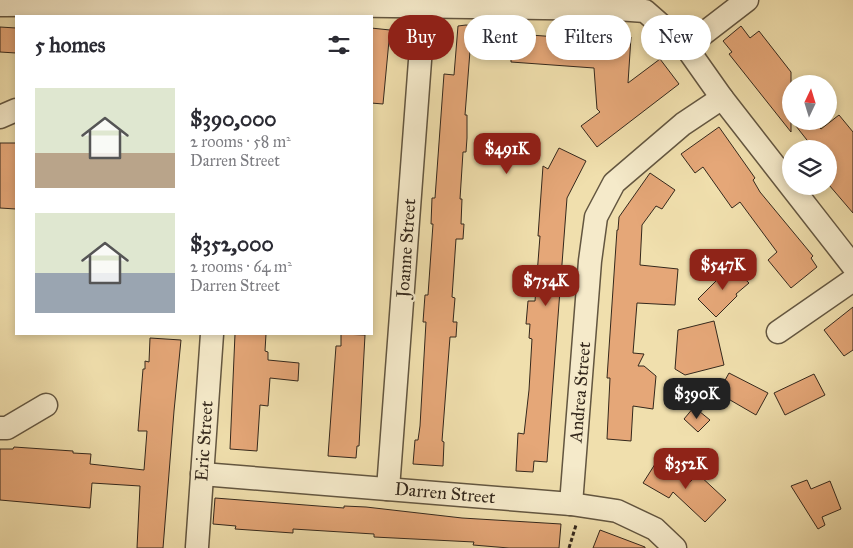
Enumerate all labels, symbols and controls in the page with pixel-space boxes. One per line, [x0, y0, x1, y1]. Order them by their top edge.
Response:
chip: Buy [388, 15, 454, 60]
chip: Rent [464, 15, 536, 60]
chip: Filters [546, 15, 631, 60]
chip: New [641, 15, 711, 60]
icon: filters [325, 31, 353, 59]
text: 5 homes [35, 32, 106, 58]
north arrow [782, 75, 838, 130]
map controls [782, 75, 837, 195]
text: $390,000 [190, 106, 277, 132]
icon: home [75, 108, 135, 168]
text: 2 rooms · 58 m² [190, 132, 291, 151]
pin: $491K [472, 132, 542, 175]
text: $491K [485, 139, 529, 158]
button: layers [782, 140, 837, 195]
text: Darren Street [190, 151, 280, 170]
street label: Joanne Street [391, 197, 421, 300]
text: $352,000 [190, 231, 274, 257]
icon: home [75, 233, 135, 293]
pin: $547K [688, 248, 758, 291]
text: $547K [701, 255, 745, 274]
text: 2 rooms · 64 m² [190, 257, 292, 276]
pin: $754K [511, 264, 581, 307]
text: $754K [523, 271, 569, 290]
text: Darren Street [190, 276, 280, 295]
street label: Andrea Street [565, 340, 595, 444]
pin: $390K [662, 378, 732, 420]
text: $390K [674, 384, 720, 403]
street label: Eric Street [190, 399, 218, 482]
pin: $352K [651, 448, 721, 490]
text: $352K [665, 454, 707, 473]
street label: Darren Street [394, 478, 497, 508]

